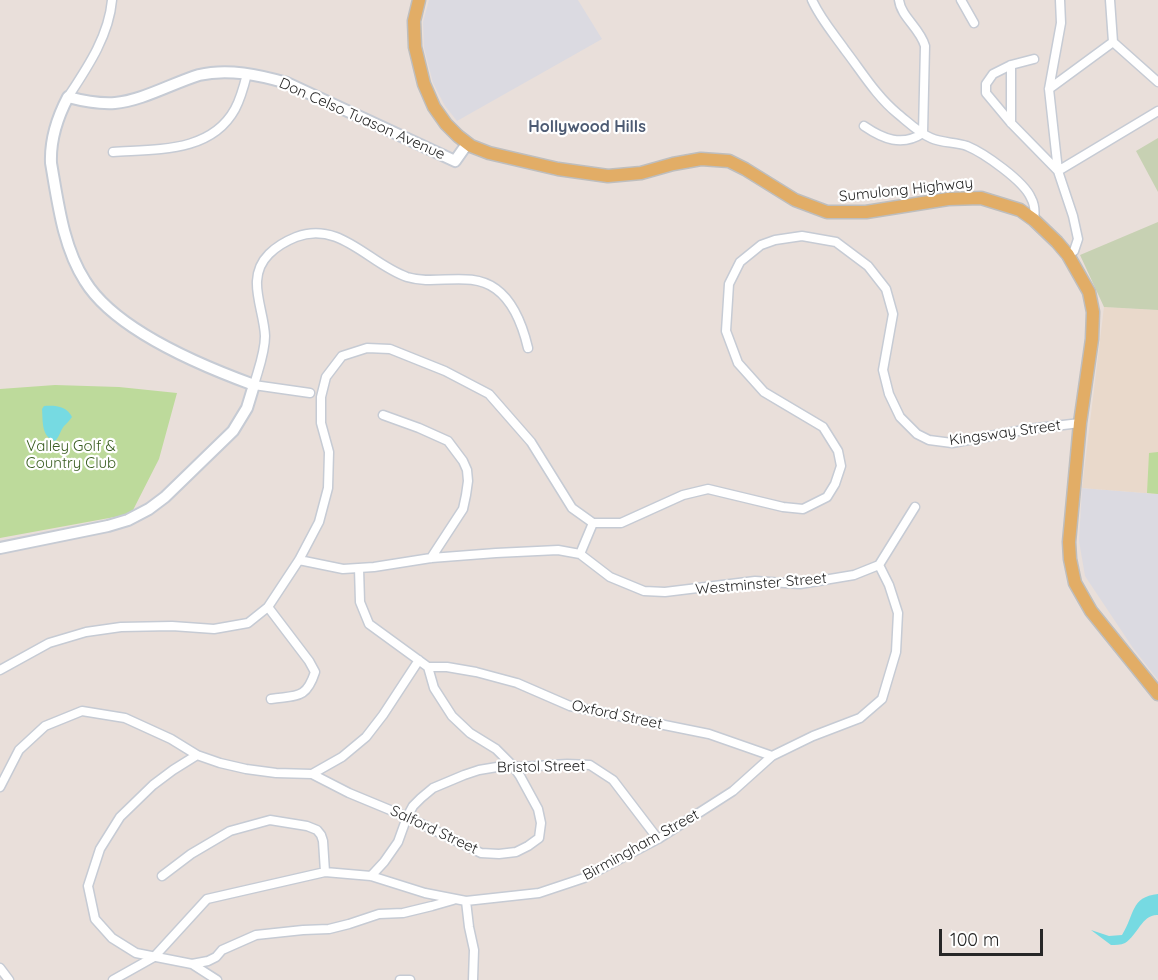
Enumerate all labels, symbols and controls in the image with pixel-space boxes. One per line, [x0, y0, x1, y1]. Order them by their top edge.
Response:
street label: Don Celso Tuason Avenue [276, 74, 448, 164]
district label: Hollywood Hills [528, 117, 646, 137]
street label: Sumulong Highway [838, 174, 974, 206]
street label: Kingsway Street [948, 416, 1062, 450]
park label: Valley Golf & Country Club [26, 437, 116, 472]
street label: Westminster Street [695, 569, 827, 599]
street label: Oxford Street [570, 697, 664, 733]
street label: Bristol Street [497, 757, 585, 777]
street label: Salford Street [387, 802, 481, 858]
street label: Birmingham Street [580, 806, 702, 884]
scale bar [942, 917, 1046, 955]
text: 100 m [950, 928, 999, 951]

